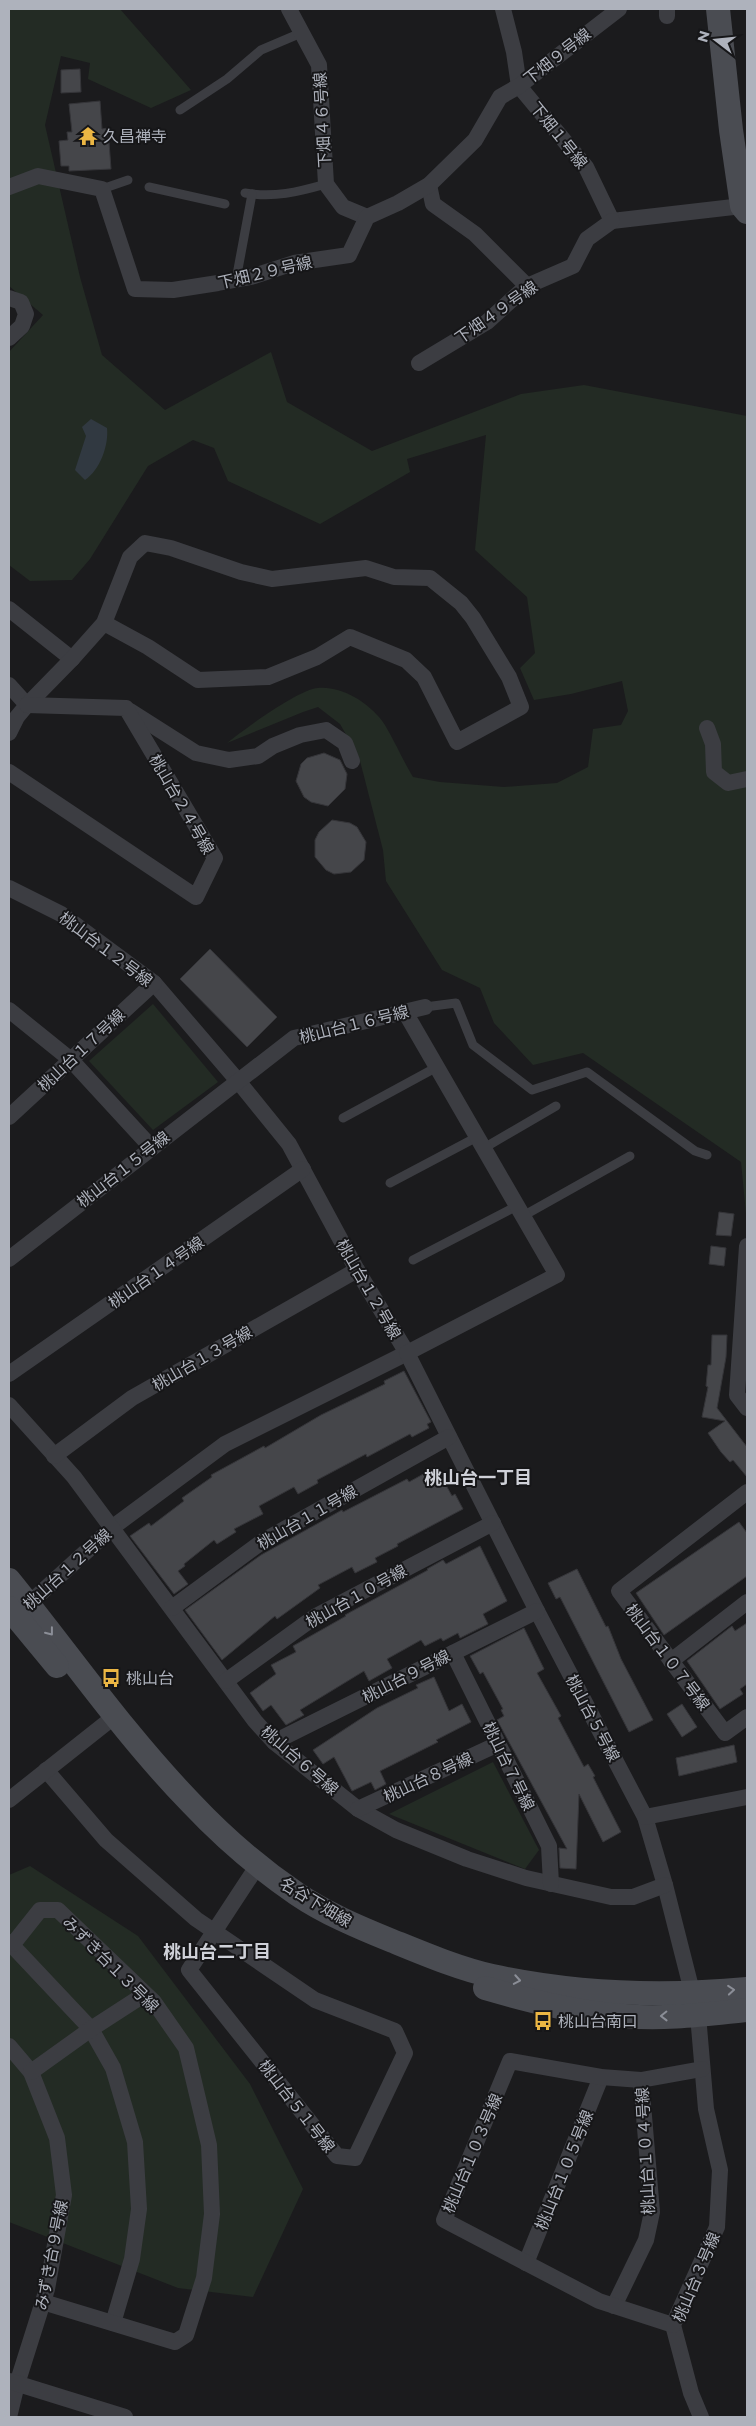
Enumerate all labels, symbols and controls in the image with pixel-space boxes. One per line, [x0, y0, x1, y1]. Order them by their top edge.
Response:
north arrow [691, 15, 741, 65]
street label: 下畑９号線 [520, 24, 595, 89]
text: N [693, 28, 714, 44]
street label: 下畑４６号線 [310, 72, 334, 168]
street label: 下畑１号線 [526, 98, 591, 172]
temple icon: 久昌禅寺 [77, 125, 99, 147]
place label: 久昌禅寺 [103, 127, 167, 146]
street label: 下畑２９号線 [216, 252, 314, 293]
street label: 下畑４９号線 [452, 277, 541, 348]
street label: 桃山台２４号線 [145, 751, 218, 858]
street label: 桃山台１２号線 [55, 908, 156, 991]
street label: 桃山台１６号線 [297, 1002, 411, 1047]
street label: 桃山台１７号線 [34, 1005, 129, 1096]
street label: 桃山台１５号線 [73, 1127, 173, 1211]
street label: 桃山台１４号線 [105, 1233, 208, 1312]
street label: 桃山台１２号線 [332, 1236, 405, 1343]
street label: 桃山台１３号線 [149, 1322, 256, 1395]
district label: 桃山台一丁目 [424, 1467, 532, 1489]
street label: 桃山台１１号線 [254, 1481, 361, 1554]
street label: 桃山台１２号線 [19, 1525, 115, 1614]
street label: 桃山台１０号線 [303, 1561, 410, 1632]
street label: 桃山台１０７号線 [621, 1600, 714, 1714]
one-way arrow [44, 1626, 53, 1636]
street label: 桃山台９号線 [359, 1646, 453, 1707]
bus stop icon: 桃山台 [100, 1667, 122, 1689]
place label: 桃山台 [126, 1669, 174, 1688]
street label: 桃山台５号線 [562, 1671, 623, 1765]
street label: 桃山台７号線 [479, 1719, 538, 1814]
street label: 桃山台６号線 [257, 1722, 342, 1799]
street label: 桃山台８号線 [381, 1749, 476, 1806]
street label: 名谷下畑線 [277, 1874, 355, 1931]
street label: みずき台１３号線 [59, 1912, 163, 2016]
district label: 桃山台二丁目 [163, 1941, 271, 1963]
one-way arrow [513, 1974, 522, 1984]
one-way arrow [728, 1985, 736, 1996]
bus stop icon: 桃山台南口 [532, 2010, 554, 2032]
one-way arrow [659, 2010, 667, 2021]
place label: 桃山台南口 [558, 2012, 638, 2031]
street label: 桃山台５１号線 [255, 2056, 339, 2156]
street label: 桃山台１０４号線 [633, 2087, 658, 2215]
street label: 桃山台１０３号線 [439, 2091, 506, 2216]
street label: 桃山台１０５号線 [532, 2107, 597, 2233]
street label: みずき台９号線 [31, 2198, 72, 2312]
street label: 桃山台３号線 [669, 2229, 724, 2325]

